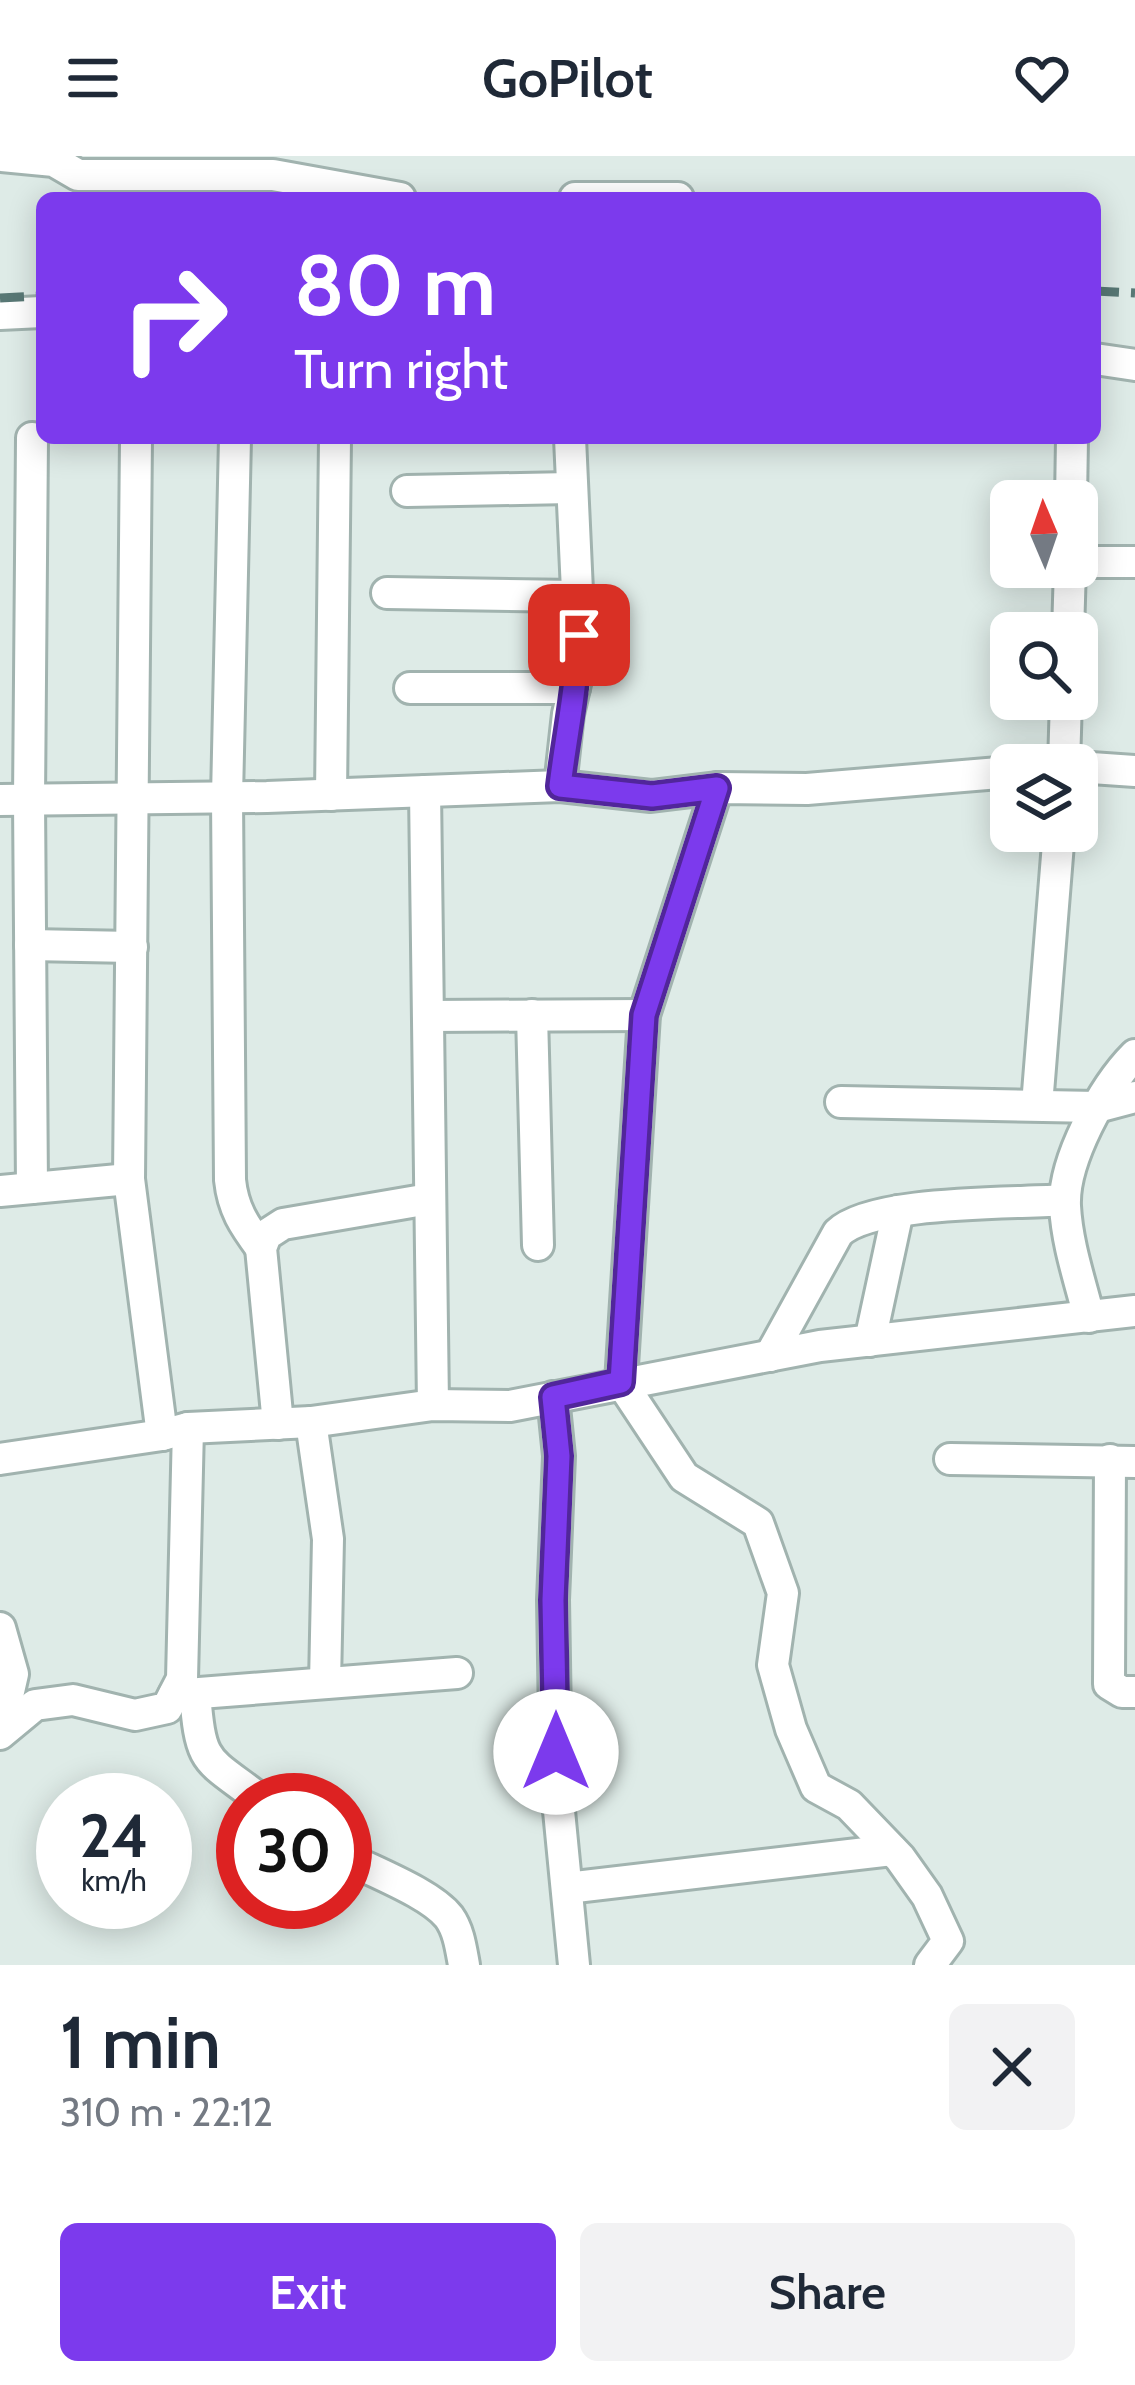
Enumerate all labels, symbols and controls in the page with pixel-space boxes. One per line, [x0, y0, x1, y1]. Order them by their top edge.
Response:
icon: menu [60, 45, 126, 111]
text: GoPilot [482, 45, 653, 111]
icon: heart [1009, 45, 1075, 111]
text: 80 m [294, 234, 496, 336]
icon: right [96, 240, 252, 396]
text: Turn right [294, 336, 508, 402]
north arrow [990, 480, 1098, 588]
map controls [990, 480, 1098, 852]
pin [528, 584, 630, 686]
icon: arrive [546, 602, 612, 668]
button: search [990, 612, 1098, 720]
button: layers [990, 744, 1098, 852]
position arrow [493, 1689, 619, 1815]
speed limit sign: 30 [216, 1773, 372, 1929]
text: 24 [80, 1799, 149, 1872]
text: km/h [81, 1862, 147, 1899]
text: 1 min [60, 1999, 221, 2086]
button: close [949, 2004, 1075, 2130]
text: 310 m · 22:12 [60, 2088, 273, 2136]
button: Exit [60, 2223, 556, 2361]
button: Share [580, 2223, 1075, 2361]

